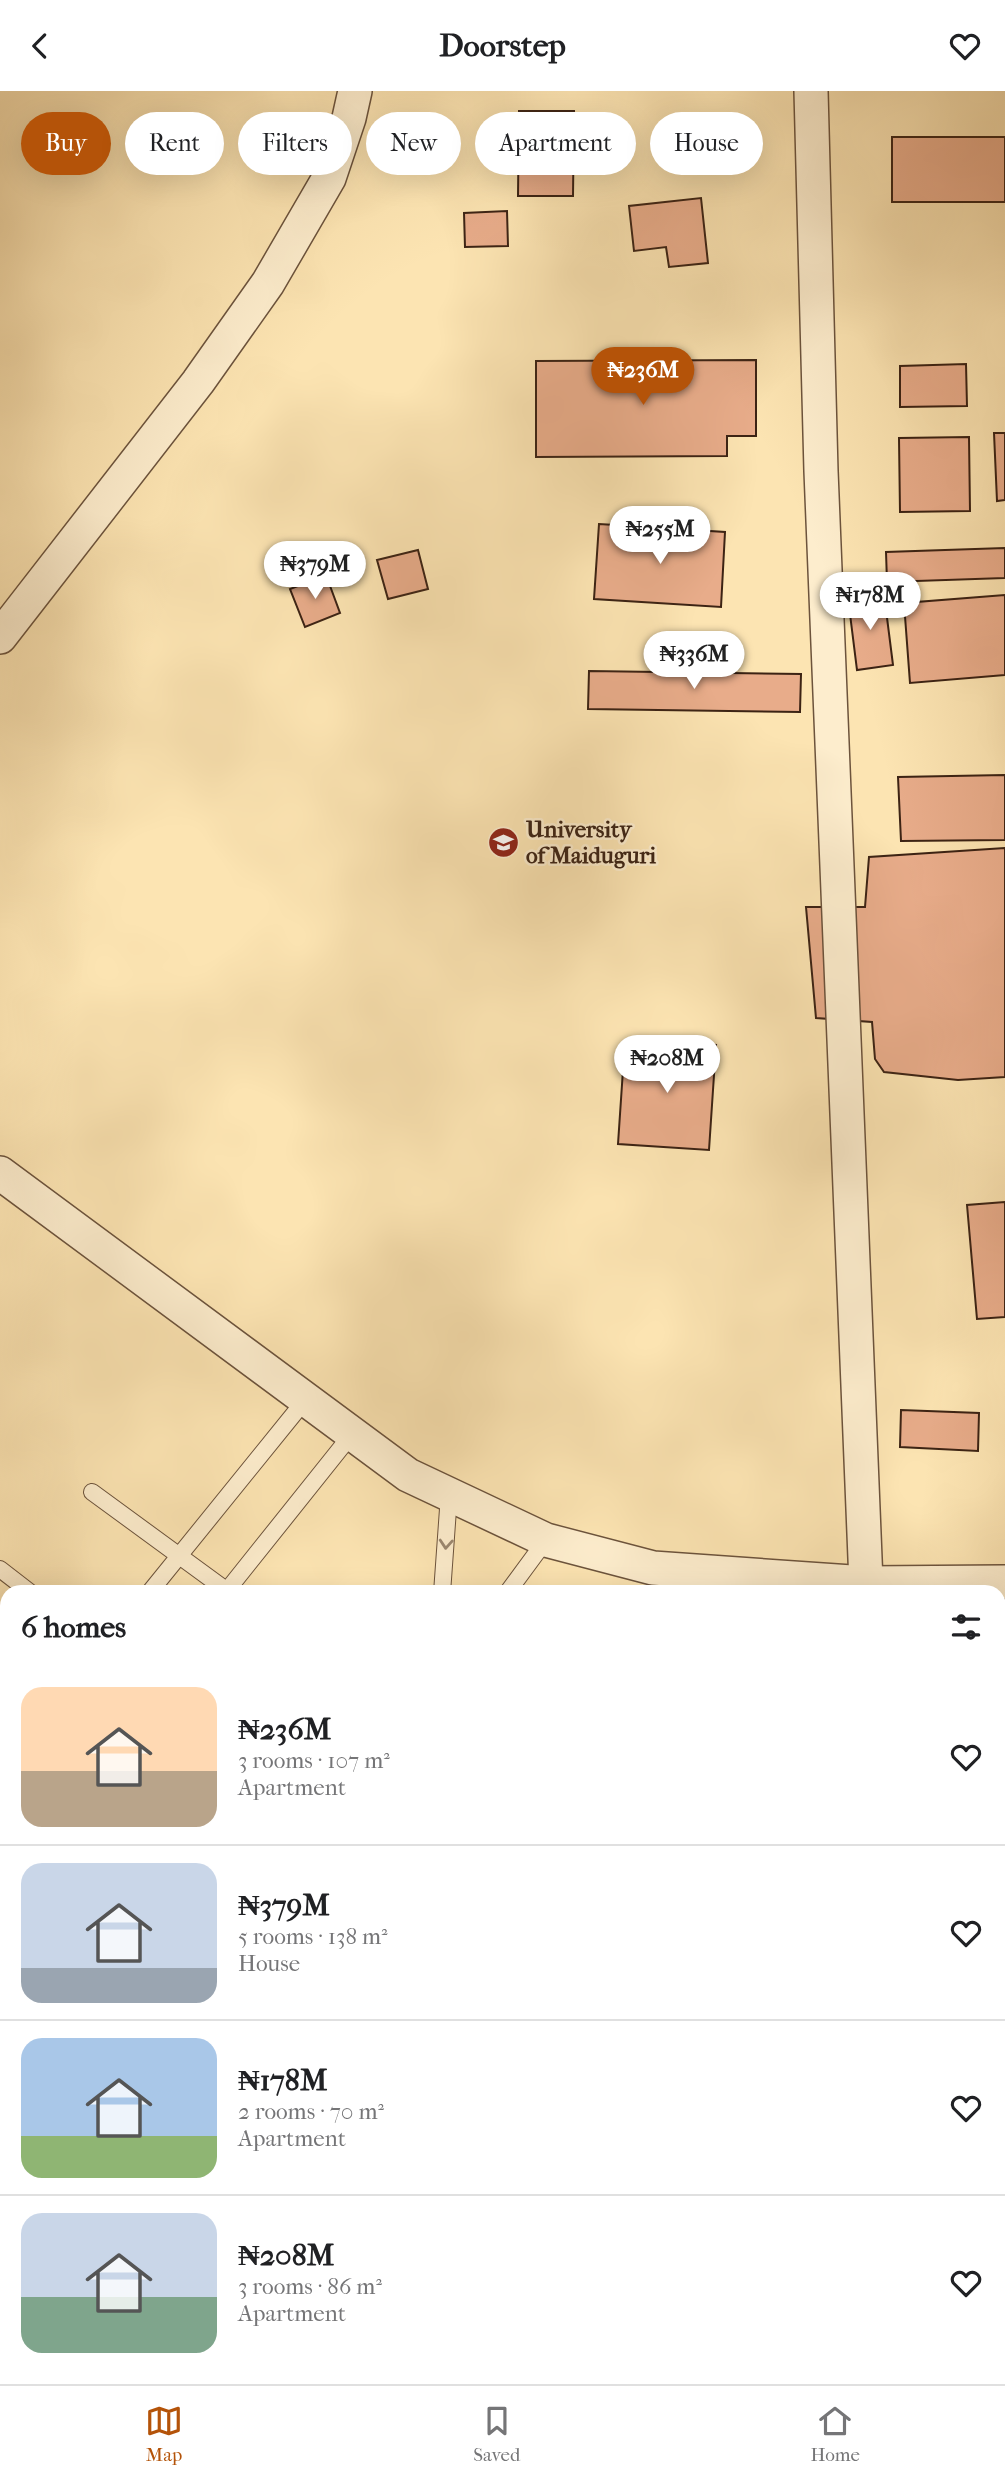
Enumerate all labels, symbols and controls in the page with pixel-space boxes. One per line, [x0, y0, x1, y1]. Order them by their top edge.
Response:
icon: back [21, 27, 59, 65]
text: Doorstep [439, 27, 566, 64]
icon: heart [946, 27, 984, 65]
chip: Buy [21, 112, 111, 175]
chip: Rent [125, 112, 224, 175]
chip: Filters [238, 112, 352, 175]
chip: New [366, 112, 461, 175]
chip: Apartment [475, 112, 636, 175]
chip: House [650, 112, 763, 175]
pin: ₦236M [594, 347, 692, 407]
text: ₦236M [607, 356, 679, 383]
pin: ₦255M [611, 507, 709, 566]
text: ₦255M [625, 515, 695, 542]
pin: ₦379M [266, 541, 364, 601]
text: ₦379M [280, 550, 350, 577]
pin: ₦178M [821, 573, 919, 632]
text: ₦178M [836, 581, 904, 608]
pin: ₦336M [645, 631, 743, 691]
text: ₦336M [660, 640, 728, 667]
place label: University of Maiduguri [525, 816, 656, 869]
school or university icon: University of Maiduguri [486, 825, 520, 859]
pin: ₦208M [618, 1035, 716, 1095]
text: ₦208M [630, 1044, 704, 1071]
one-way arrow [438, 1538, 453, 1549]
icon: filters [947, 1608, 985, 1646]
text: 6 homes [21, 1610, 126, 1645]
text: ₦236M [238, 1712, 331, 1747]
icon: home [77, 1715, 161, 1799]
icon: heart [947, 1738, 985, 1776]
text: 3 rooms · 107 m² [238, 1747, 390, 1774]
text: Apartment [238, 1774, 346, 1801]
text: ₦379M [238, 1888, 330, 1923]
icon: home [77, 1891, 161, 1975]
icon: heart [947, 1914, 985, 1952]
text: 5 rooms · 138 m² [238, 1923, 388, 1950]
text: House [238, 1950, 300, 1977]
text: ₦178M [238, 2063, 327, 2098]
icon: home [77, 2066, 161, 2150]
icon: heart [947, 2089, 985, 2127]
text: 2 rooms · 70 m² [238, 2098, 384, 2125]
text: Apartment [238, 2125, 346, 2152]
text: ₦208M [238, 2238, 334, 2273]
icon: home [77, 2241, 161, 2325]
icon: heart [947, 2264, 985, 2302]
text: 3 rooms · 86 m² [238, 2273, 382, 2300]
text: Apartment [238, 2300, 346, 2327]
tab: Map [145, 2402, 183, 2466]
tab: Saved [473, 2402, 520, 2466]
tab: Home [810, 2402, 860, 2466]

